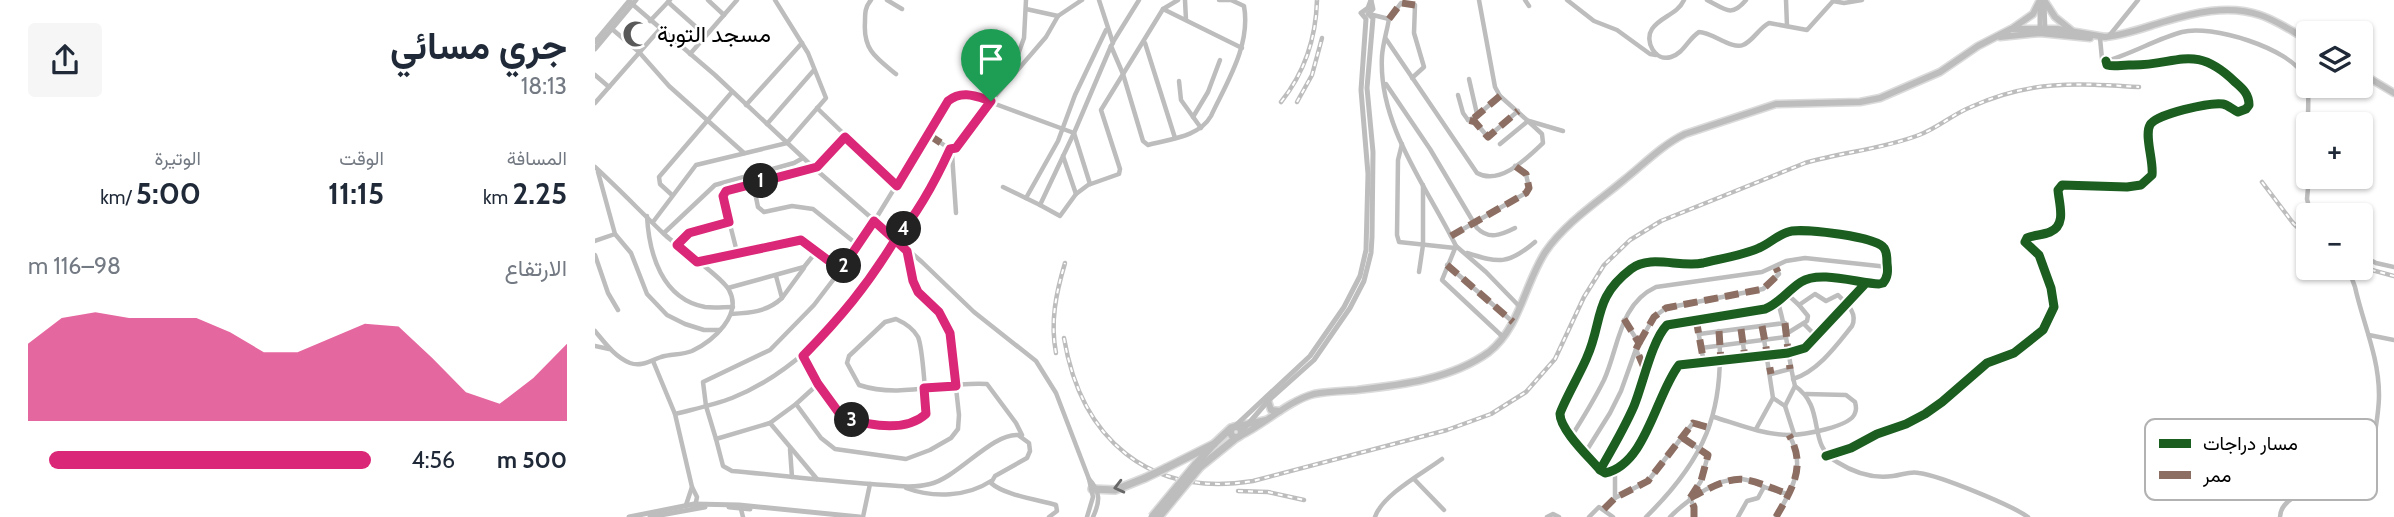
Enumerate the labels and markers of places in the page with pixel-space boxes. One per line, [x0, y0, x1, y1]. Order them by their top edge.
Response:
mosque icon: مسجد التوبة [621, 19, 651, 49]
place label: مسجد التوبة [657, 20, 771, 49]
pin [961, 29, 1021, 101]
pin: 1 [743, 164, 779, 198]
pin: 4 [887, 212, 921, 246]
pin: 2 [827, 248, 861, 284]
pin: 3 [835, 402, 869, 438]

